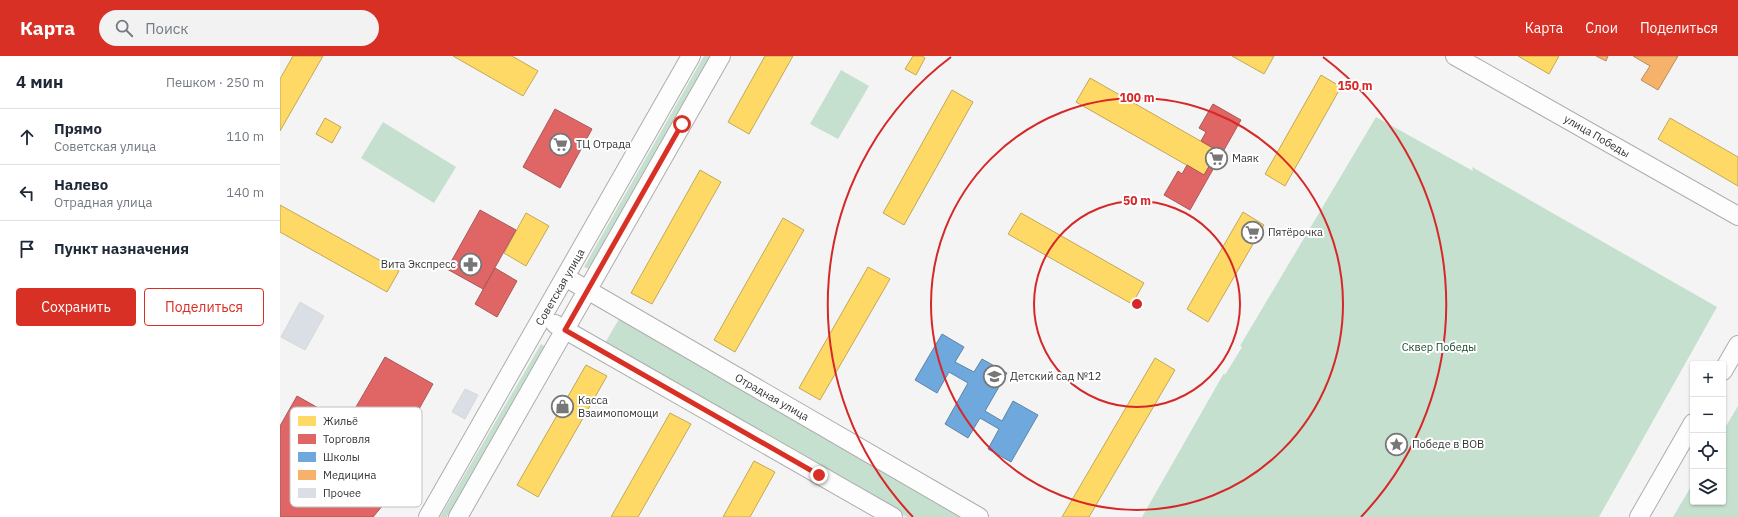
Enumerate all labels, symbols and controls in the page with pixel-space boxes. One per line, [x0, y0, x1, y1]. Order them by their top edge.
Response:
search box [99, 10, 379, 46]
text: Карта [20, 16, 75, 40]
icon: search [113, 17, 135, 39]
text: Поиск [145, 19, 189, 38]
text: Карта [1525, 19, 1563, 37]
text: Слои [1585, 19, 1618, 37]
text: Поделиться [1640, 19, 1718, 37]
text: 4 мин [16, 71, 63, 93]
text: Пешком · 250 m [166, 74, 264, 91]
text: 150 m [1337, 78, 1373, 93]
text: 100 m [1119, 90, 1155, 105]
street label: улица Победы [1562, 112, 1632, 160]
route start [673, 115, 691, 133]
text: Прямо [54, 119, 102, 138]
icon: ahead [16, 126, 38, 148]
text: 110 m [226, 128, 264, 145]
supermarket icon: ТЦ Отрада [547, 131, 573, 157]
place label: ТЦ Отрада [576, 137, 631, 151]
text: Советская улица [54, 138, 156, 155]
supermarket icon: Маяк [1204, 145, 1230, 171]
place label: Маяк [1232, 151, 1259, 165]
text: Налево [54, 175, 108, 194]
icon: left [16, 182, 38, 204]
text: 140 m [226, 184, 264, 201]
text: 50 m [1123, 193, 1151, 208]
text: Отрадная улица [54, 194, 153, 211]
supermarket icon: Пятёрочка [1240, 219, 1266, 245]
place label: Пятёрочка [1268, 225, 1323, 239]
icon: arrive [16, 238, 38, 260]
text: Пункт назначения [54, 239, 189, 258]
street label: Советская улица [532, 246, 588, 328]
pharmacy icon: Вита Экспресс [458, 251, 484, 277]
place label: Вита Экспресс [381, 257, 456, 271]
button: Сохранить [16, 288, 136, 326]
button: Поделиться [144, 288, 264, 326]
centre of rings [1130, 297, 1144, 311]
park label: Сквер Победы [1402, 340, 1476, 354]
map controls [1690, 361, 1726, 505]
button: + [1690, 361, 1726, 397]
school or university icon: Детский сад №12 [981, 363, 1007, 389]
place label: Детский сад №12 [1010, 369, 1101, 383]
street label: Отрадная улица [732, 370, 812, 424]
shop icon: Касса Взаимопомощи [550, 393, 576, 419]
place label: Касса Взаимопомощи [578, 393, 659, 420]
button: − [1690, 397, 1726, 433]
legend [290, 407, 422, 507]
text: Жильё [323, 414, 358, 428]
place icon: Победе в ВОВ [1383, 431, 1409, 457]
text: Торговля [323, 432, 370, 446]
button: locate [1690, 433, 1726, 469]
place label: Победе в ВОВ [1412, 437, 1484, 451]
text: Школы [323, 450, 360, 464]
route end [810, 466, 828, 484]
text: Медицина [323, 468, 377, 482]
button: layers [1690, 469, 1726, 505]
text: Прочее [323, 486, 361, 500]

